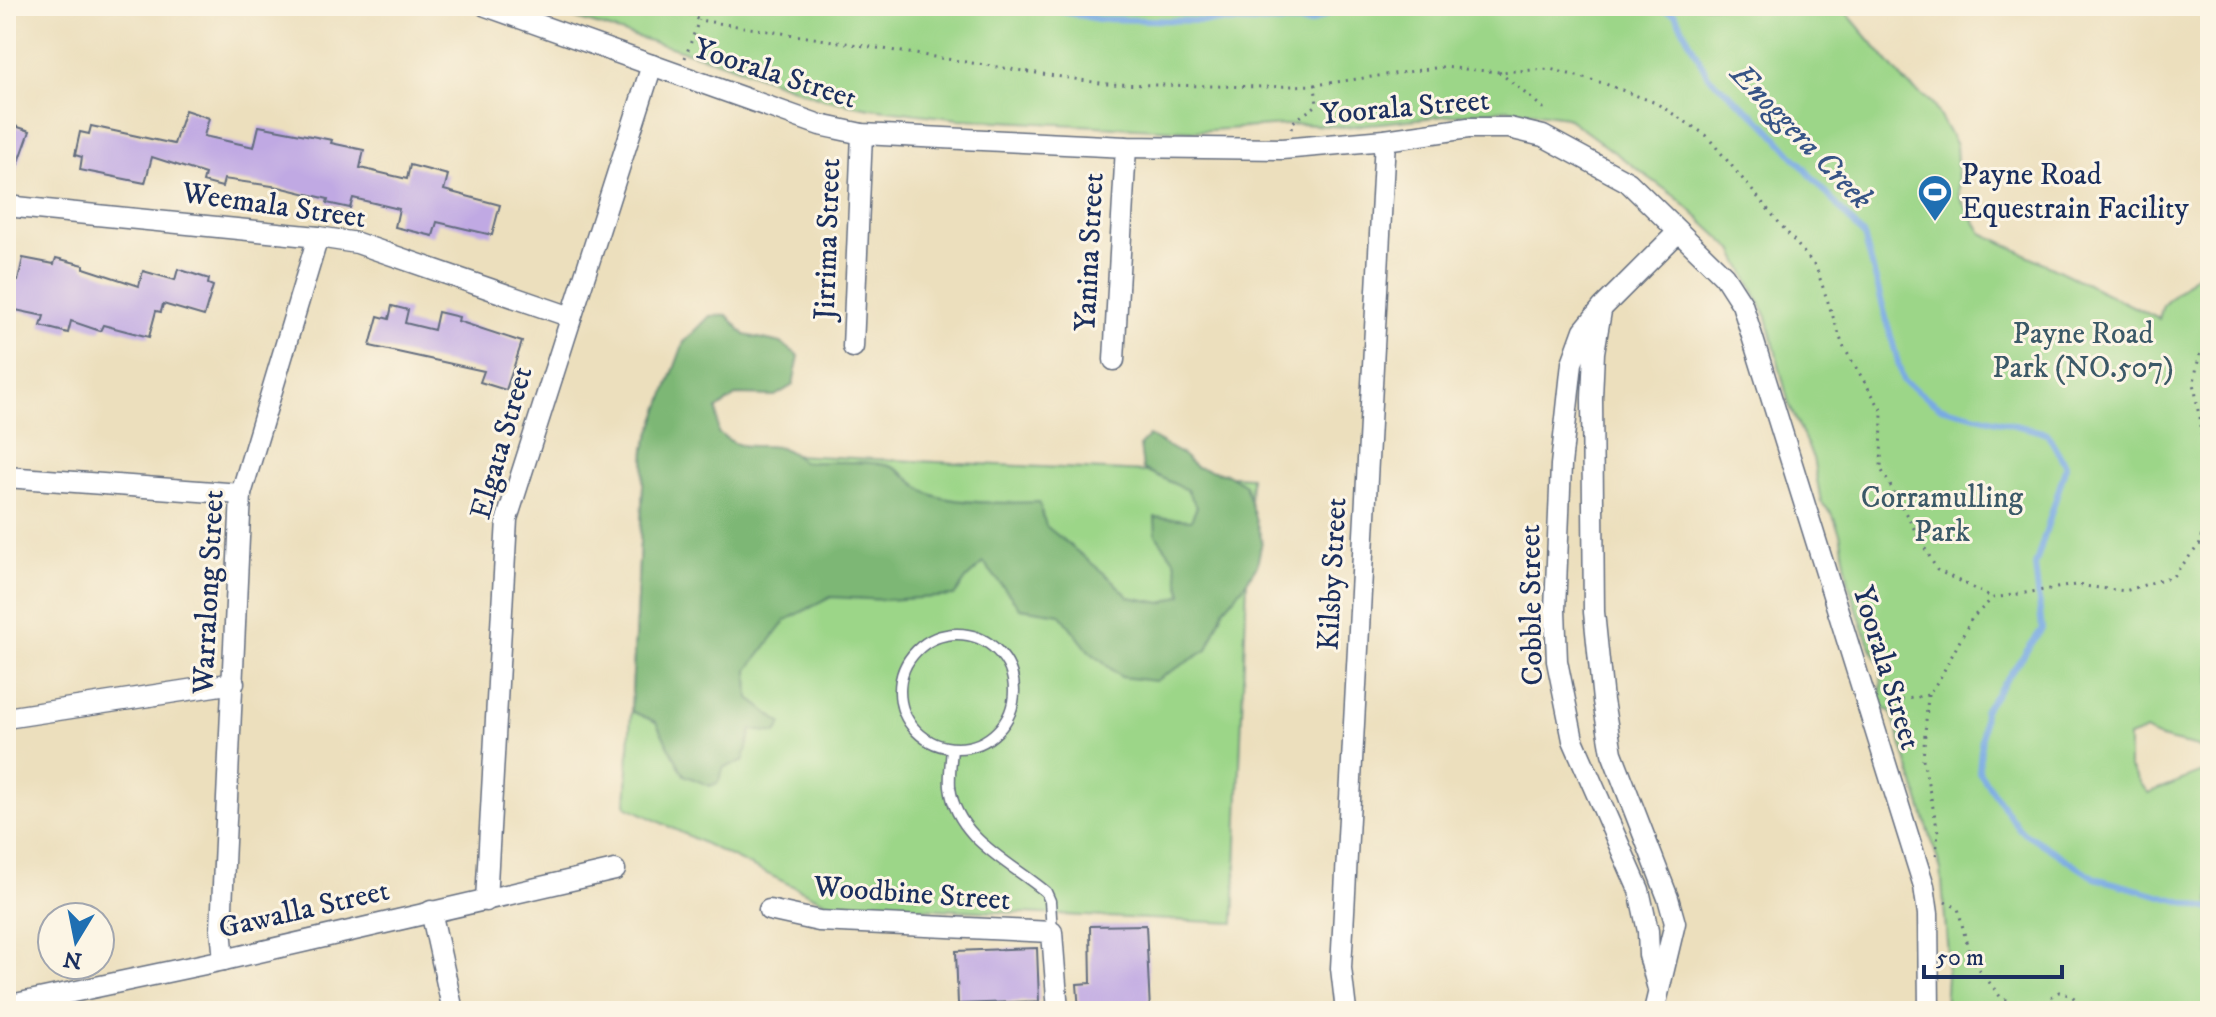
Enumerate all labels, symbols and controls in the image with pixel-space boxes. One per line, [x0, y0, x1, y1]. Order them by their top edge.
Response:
street label: Yoorala Street [689, 30, 861, 118]
water label: Enoggera Creek [1720, 54, 1881, 219]
street label: Yoorala Street [1319, 82, 1491, 134]
place label: Payne Road Equestrain Facility [1961, 157, 2189, 228]
street label: Jirrima Street [807, 158, 849, 323]
street label: Yanina Street [1067, 172, 1113, 332]
sports icon: Payne Road Equestrain Facility [1916, 173, 1954, 223]
street label: Weemala Street [179, 175, 368, 237]
park label: Payne Road Park (NO.507) [1992, 316, 2174, 387]
street label: Elgata Street [463, 362, 541, 524]
park label: Corramulling Park [1861, 480, 2024, 551]
street label: Warralong Street [185, 489, 233, 696]
street label: Kilsby Street [1311, 496, 1355, 652]
street label: Cobble Street [1512, 524, 1552, 686]
street label: Yoorala Street [1844, 582, 1928, 754]
street label: Woodbine Street [811, 869, 1012, 919]
street label: Gawalla Street [215, 872, 393, 948]
north arrow [36, 901, 116, 981]
scale bar [1924, 929, 2062, 979]
text: 50 m [1936, 943, 1984, 973]
text: N [62, 944, 84, 974]

